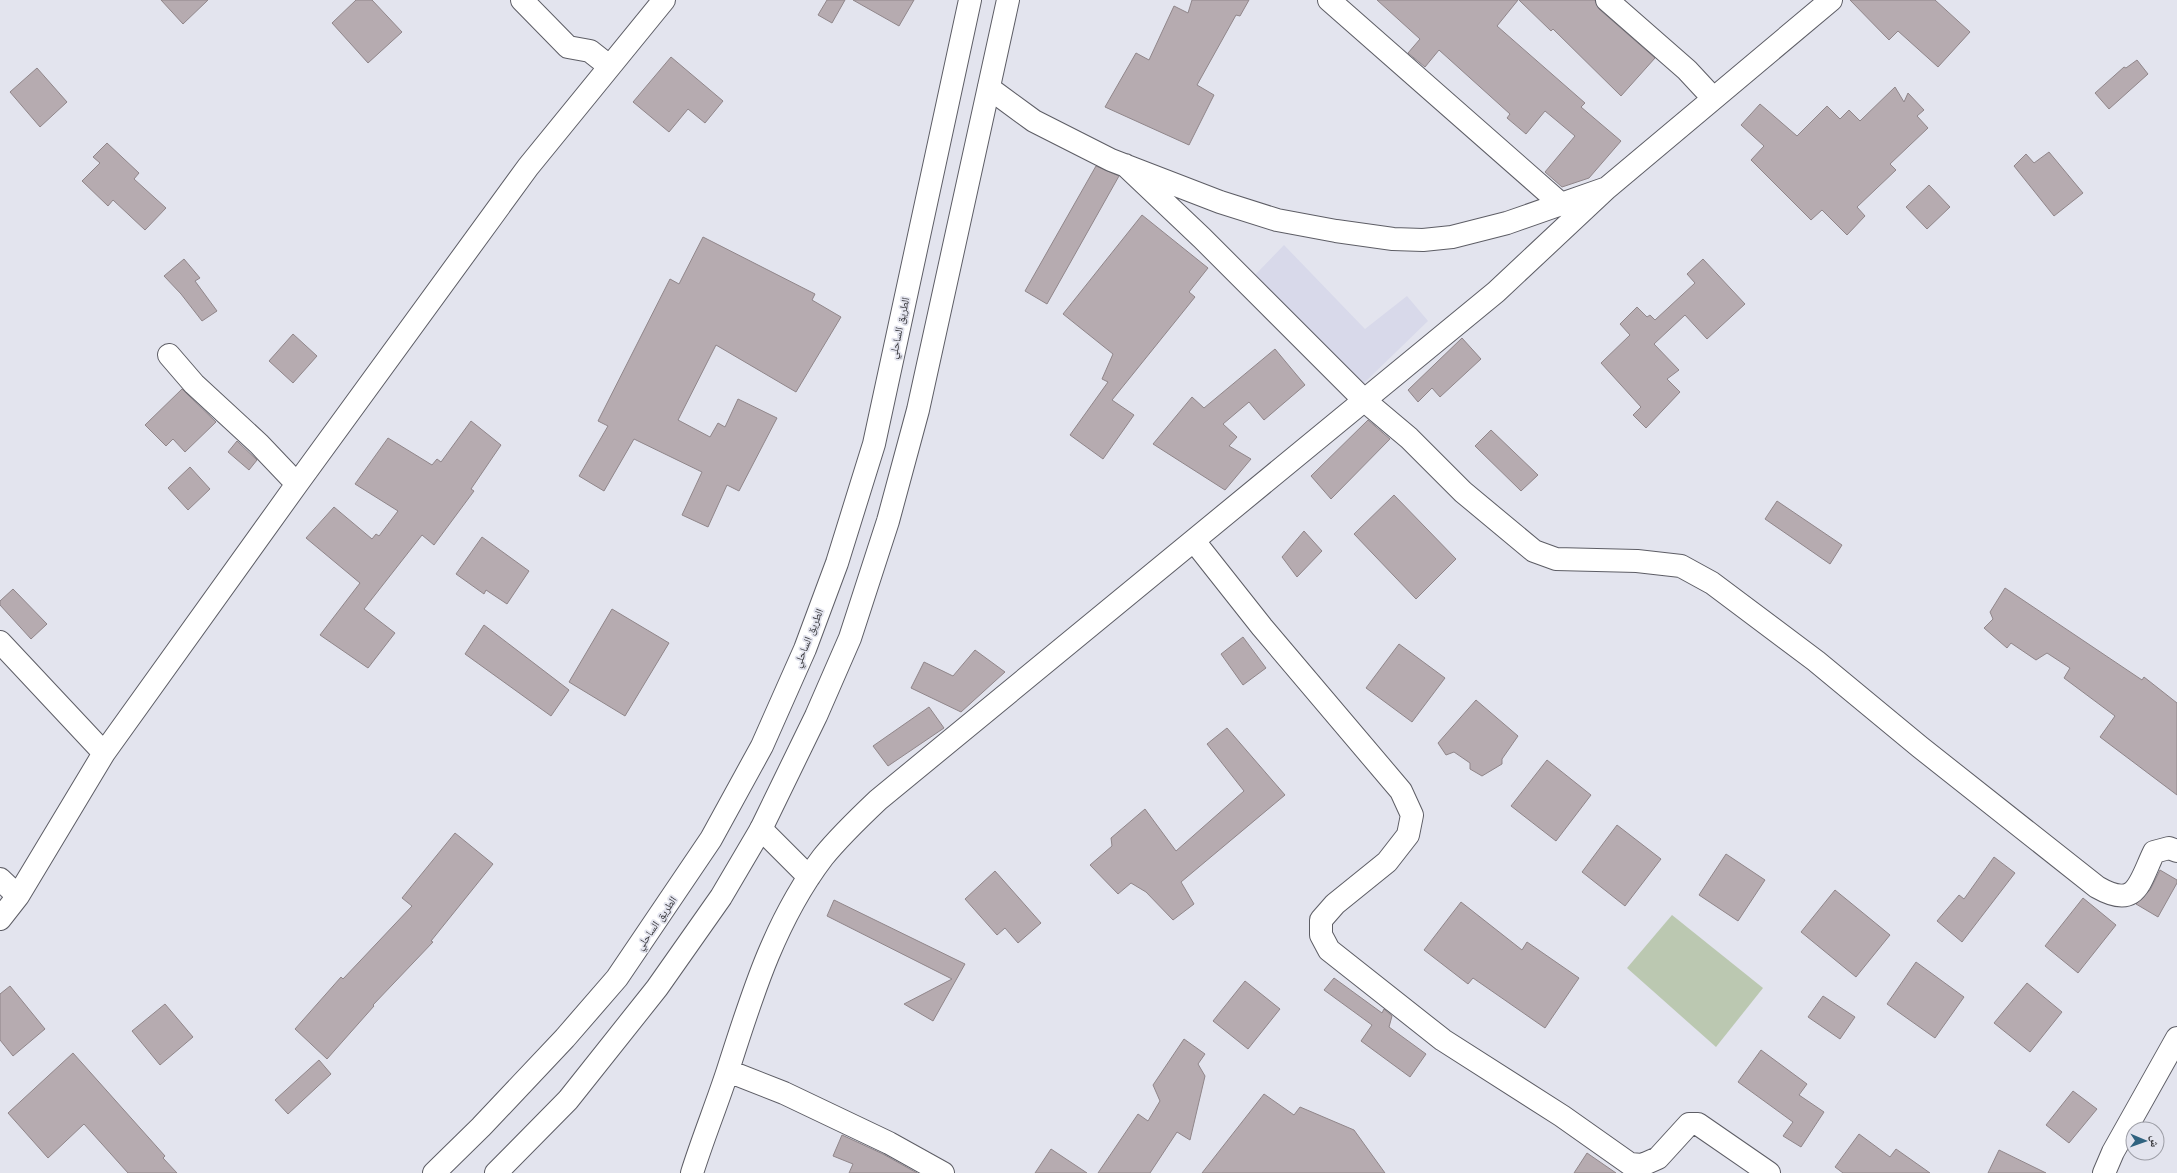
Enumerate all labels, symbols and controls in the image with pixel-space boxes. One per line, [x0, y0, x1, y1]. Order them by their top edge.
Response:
street label: الطريق الساحلي [886, 296, 914, 360]
street label: الطريق الساحلي [790, 606, 828, 670]
street label: الطريق الساحلي [632, 893, 681, 954]
north arrow [2125, 1121, 2165, 1161]
text: ش [2147, 1135, 2162, 1148]

